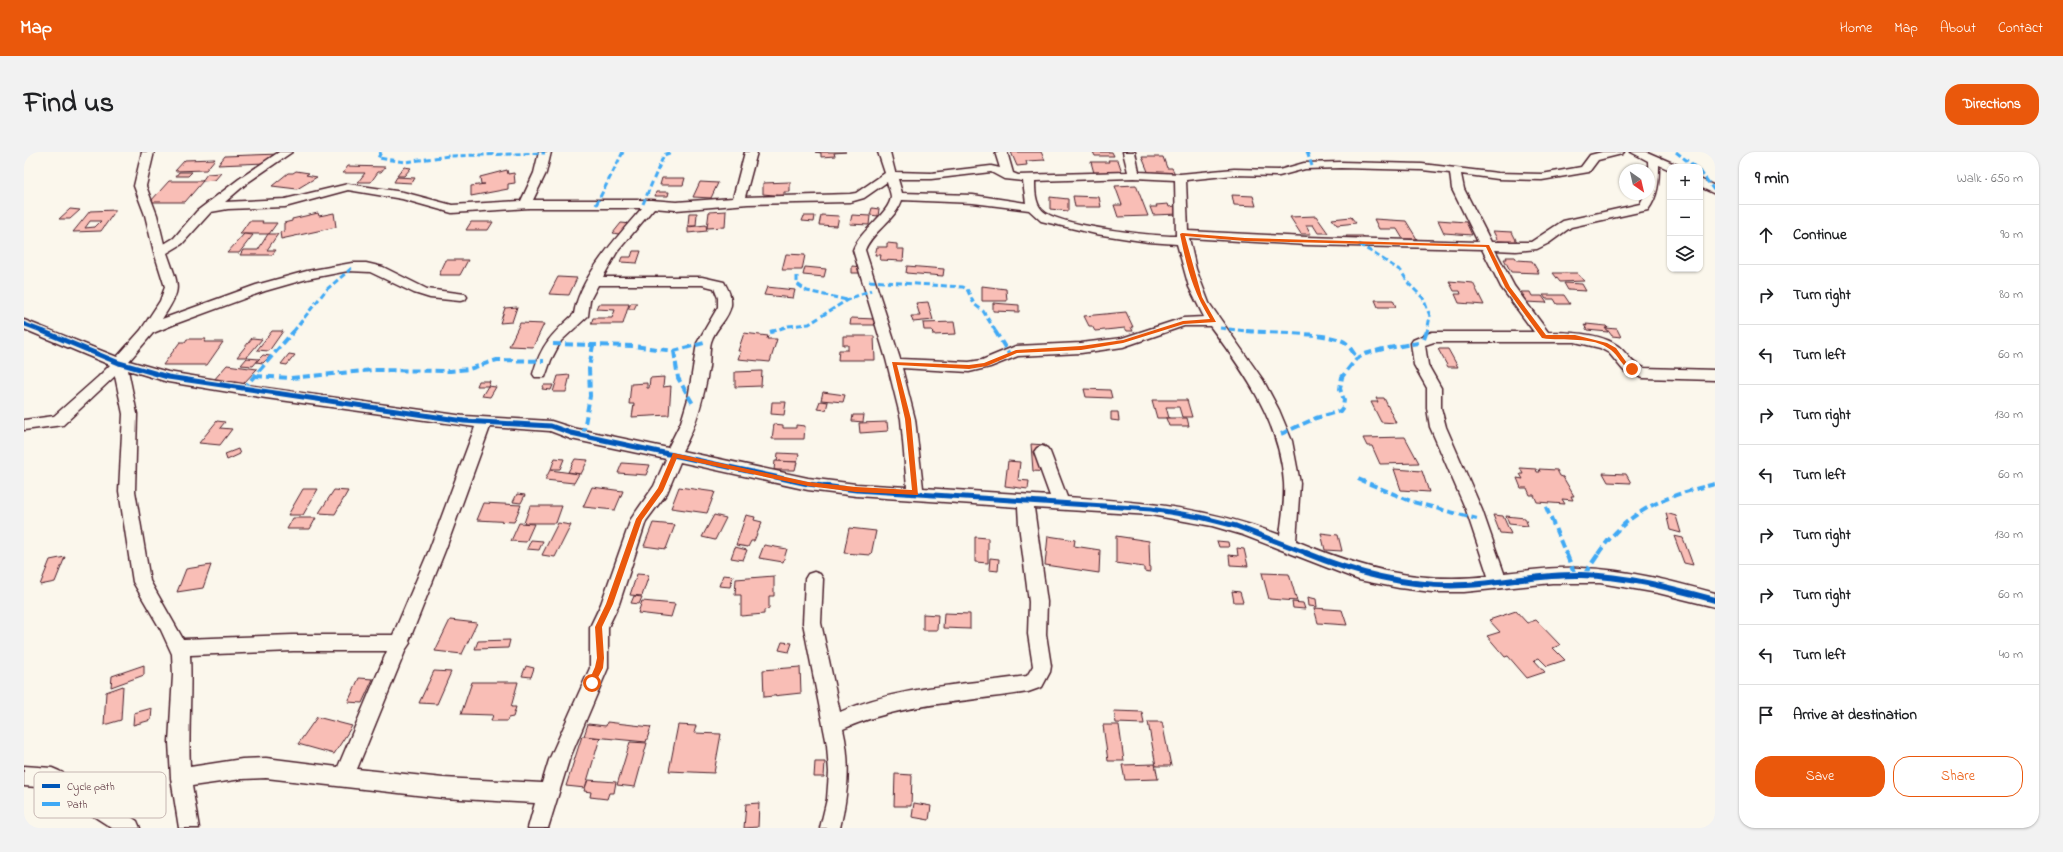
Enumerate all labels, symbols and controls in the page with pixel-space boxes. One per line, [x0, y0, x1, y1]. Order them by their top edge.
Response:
text: Map [20, 15, 52, 42]
text: Home [1840, 18, 1872, 39]
text: Map [1894, 18, 1918, 39]
text: About [1940, 18, 1976, 39]
text: Contact [1998, 18, 2043, 39]
text: Find us [24, 84, 114, 125]
button: Directions [1945, 84, 2039, 125]
north arrow [1619, 164, 1655, 200]
map controls [1667, 164, 1703, 272]
button: + [1667, 164, 1703, 200]
text: 9 min [1755, 166, 1789, 191]
text: Walk · 650 m [1957, 169, 2023, 188]
button: − [1667, 200, 1703, 236]
icon: ahead [1755, 224, 1777, 246]
text: Continue [1793, 224, 1847, 246]
text: 90 m [2000, 225, 2023, 244]
button: layers [1667, 236, 1703, 272]
icon: right [1755, 284, 1777, 306]
text: Turn right [1793, 284, 1851, 306]
text: 80 m [1999, 285, 2023, 304]
icon: left [1755, 344, 1777, 366]
text: Turn left [1793, 344, 1846, 366]
text: 60 m [1998, 345, 2023, 364]
route end [1623, 360, 1641, 378]
icon: right [1755, 404, 1777, 426]
text: Turn right [1793, 404, 1851, 426]
text: 130 m [1995, 405, 2023, 424]
icon: left [1755, 464, 1777, 486]
text: Turn left [1793, 464, 1846, 486]
text: 60 m [1998, 465, 2023, 484]
icon: right [1755, 524, 1777, 546]
text: Turn right [1793, 524, 1851, 546]
text: 130 m [1995, 525, 2023, 544]
icon: right [1755, 584, 1777, 606]
text: Turn right [1793, 584, 1851, 606]
text: 60 m [1998, 585, 2023, 604]
icon: left [1755, 644, 1777, 666]
text: Turn left [1793, 644, 1846, 666]
text: 40 m [1999, 645, 2023, 664]
route start [583, 674, 601, 692]
icon: arrive [1755, 704, 1777, 726]
text: Arrive at destination [1793, 704, 1917, 726]
button: Save [1755, 756, 1885, 797]
button: Share [1893, 756, 2023, 797]
legend [34, 772, 166, 818]
text: Cycle path [67, 779, 115, 796]
text: Path [67, 797, 88, 813]

